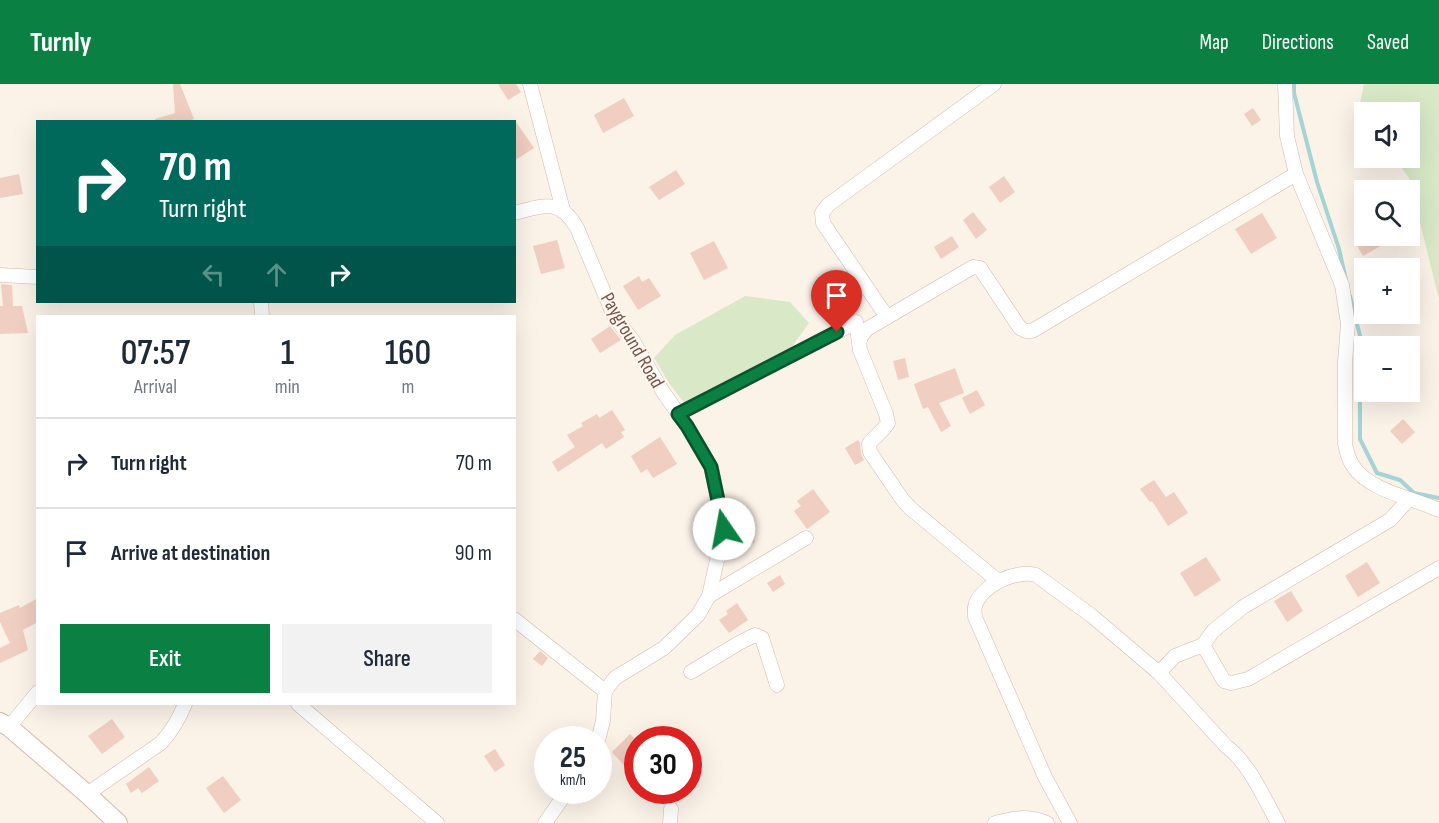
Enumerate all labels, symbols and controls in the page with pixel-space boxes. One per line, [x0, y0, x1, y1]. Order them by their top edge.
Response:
text: Turnly [30, 26, 91, 59]
text: Map [1199, 30, 1229, 55]
text: Directions [1262, 30, 1334, 55]
text: Saved [1367, 30, 1409, 55]
map controls [1354, 102, 1420, 402]
button: sound [1354, 102, 1420, 168]
text: 70 m [159, 142, 232, 193]
icon: right [60, 144, 138, 222]
button: search [1354, 180, 1420, 246]
text: Turn right [159, 193, 246, 225]
icon: left [197, 258, 230, 291]
icon: ahead [260, 258, 293, 291]
icon: right [323, 258, 356, 291]
button: + [1354, 258, 1420, 324]
pin [811, 270, 862, 332]
icon: arrive [820, 279, 853, 312]
street label: Payground Road [595, 288, 669, 393]
text: 07:57 [121, 332, 190, 375]
text: 1 [281, 332, 294, 375]
text: 160 [385, 332, 431, 375]
button: − [1354, 336, 1420, 402]
text: Arrival [134, 375, 177, 399]
text: min [275, 375, 300, 399]
text: m [402, 375, 414, 399]
icon: right [60, 447, 93, 480]
text: Turn right [111, 450, 187, 477]
text: 70 m [456, 450, 492, 477]
position arrow [692, 497, 756, 561]
icon: arrive [60, 537, 93, 570]
text: Arrive at destination [111, 540, 270, 567]
text: 90 m [455, 540, 492, 567]
button: Exit [60, 624, 270, 693]
button: Share [282, 624, 492, 693]
speed limit sign: 30 [624, 726, 702, 804]
text: 25 [560, 740, 586, 776]
text: km/h [560, 771, 586, 790]

